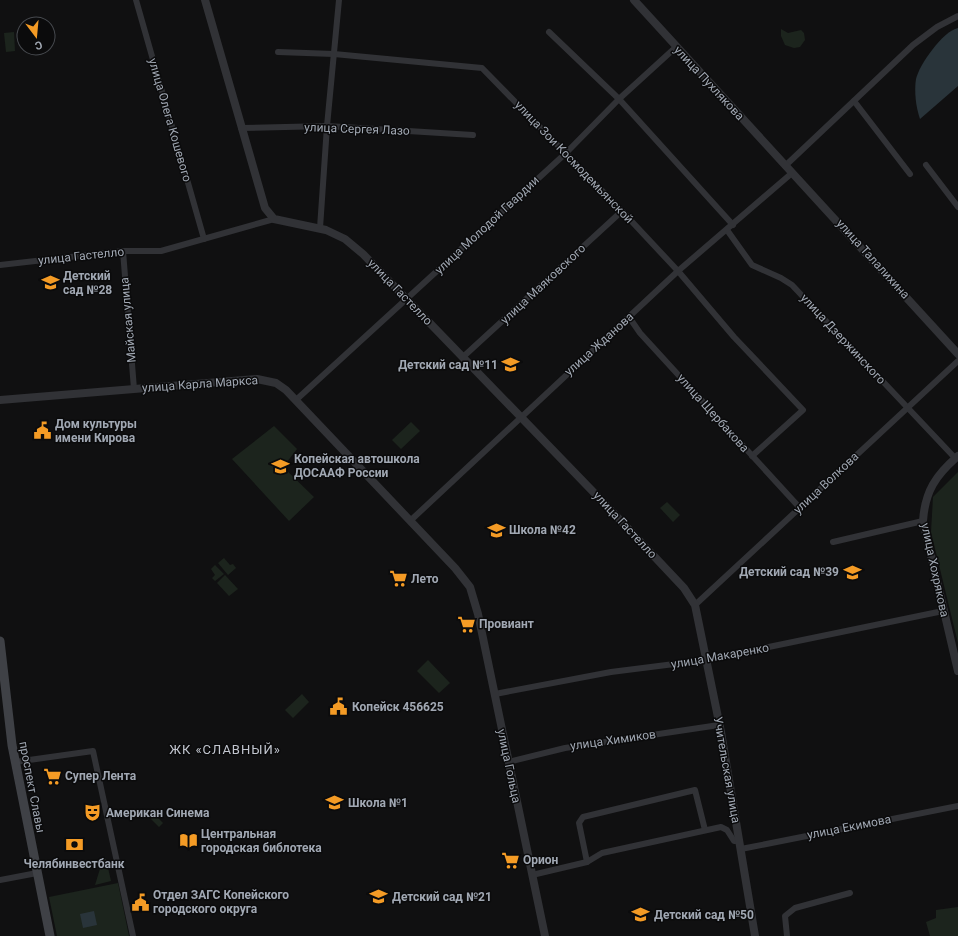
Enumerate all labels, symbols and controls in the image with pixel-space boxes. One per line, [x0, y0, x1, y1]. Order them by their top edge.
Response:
north arrow [16, 16, 56, 56]
text: С [33, 38, 44, 52]
street label: улица Пухлякова [671, 43, 747, 123]
street label: улица Олега Кошевого [146, 57, 194, 184]
street label: улица Зои Космодемьянской [512, 98, 636, 226]
street label: улица Сергея Лазо [304, 120, 410, 138]
street label: улица Молодой Гвардии [432, 173, 542, 277]
street label: улица Талалихина [834, 216, 912, 302]
street label: улица Маяковского [498, 241, 588, 327]
street label: улица Гастелло [37, 244, 125, 267]
street label: улица Гастелло [365, 256, 435, 328]
place label: Детский сад №28 [63, 269, 112, 297]
school or university icon: Детский сад №28 [40, 273, 60, 293]
street label: Майская улица [117, 277, 139, 363]
street label: улица Дзержинского [798, 291, 889, 387]
street label: улица Жданова [562, 309, 636, 379]
school or university icon: Детский сад №11 [501, 355, 521, 375]
place label: Детский сад №11 [398, 358, 498, 372]
street label: улица Щербакова [674, 371, 752, 455]
street label: улица Карла Маркса [142, 373, 258, 395]
place label: Дом культуры имени Кирова [55, 417, 137, 445]
public building icon: Дом культуры имени Кирова [32, 421, 52, 441]
street label: улица Волкова [791, 449, 861, 517]
place label: Копейская автошкола ДОСААФ России [294, 452, 420, 480]
school or university icon: Копейская автошкола ДОСААФ России [271, 456, 291, 476]
street label: улица Гастелло [590, 489, 660, 562]
school or university icon: Школа №42 [486, 520, 506, 540]
street label: улица Хохрякова [918, 522, 952, 618]
place label: Школа №42 [509, 523, 576, 537]
school or university icon: Детский сад №39 [842, 562, 862, 582]
place label: Детский сад №39 [739, 565, 839, 579]
supermarket icon: Лето [388, 569, 408, 589]
place label: Лето [411, 572, 439, 586]
supermarket icon: Провиант [456, 614, 476, 634]
place label: Провиант [479, 617, 534, 631]
street label: улица Макаренко [670, 640, 770, 672]
public building icon: Копейск 456625 [329, 697, 349, 717]
place label: Копейск 456625 [352, 700, 444, 714]
street label: Учительская улица [711, 716, 743, 824]
street label: улица Химиков [569, 727, 657, 753]
street label: улица Гольца [494, 728, 524, 804]
street label: проспект Славы [16, 740, 48, 834]
district label: ЖК «СЛАВНЫЙ» [169, 742, 281, 757]
supermarket icon: Супер Лента [42, 766, 62, 786]
place label: Супер Лента [65, 769, 137, 783]
school or university icon: Школа №1 [325, 793, 345, 813]
place label: Школа №1 [348, 796, 408, 810]
theatre icon: Американ Синема [83, 803, 103, 823]
place label: Американ Синема [106, 806, 210, 820]
street label: улица Екимова [806, 812, 892, 842]
place label: Центральная городская библотека [201, 827, 322, 855]
library icon: Центральная городская библотека [178, 831, 198, 851]
bank icon: Челябинвестбанк [64, 835, 84, 855]
supermarket icon: Орион [500, 850, 520, 870]
place label: Орион [523, 853, 559, 867]
place label: Челябинвестбанк [23, 857, 125, 871]
school or university icon: Детский сад №21 [369, 887, 389, 907]
place label: Отдел ЗАГС Копейского городского округа [153, 888, 289, 916]
place label: Детский сад №21 [392, 890, 492, 904]
public building icon: Отдел ЗАГС Копейского городского округа [130, 892, 150, 912]
school or university icon: Детский сад №50 [631, 905, 651, 925]
place label: Детский сад №50 [654, 908, 754, 922]

